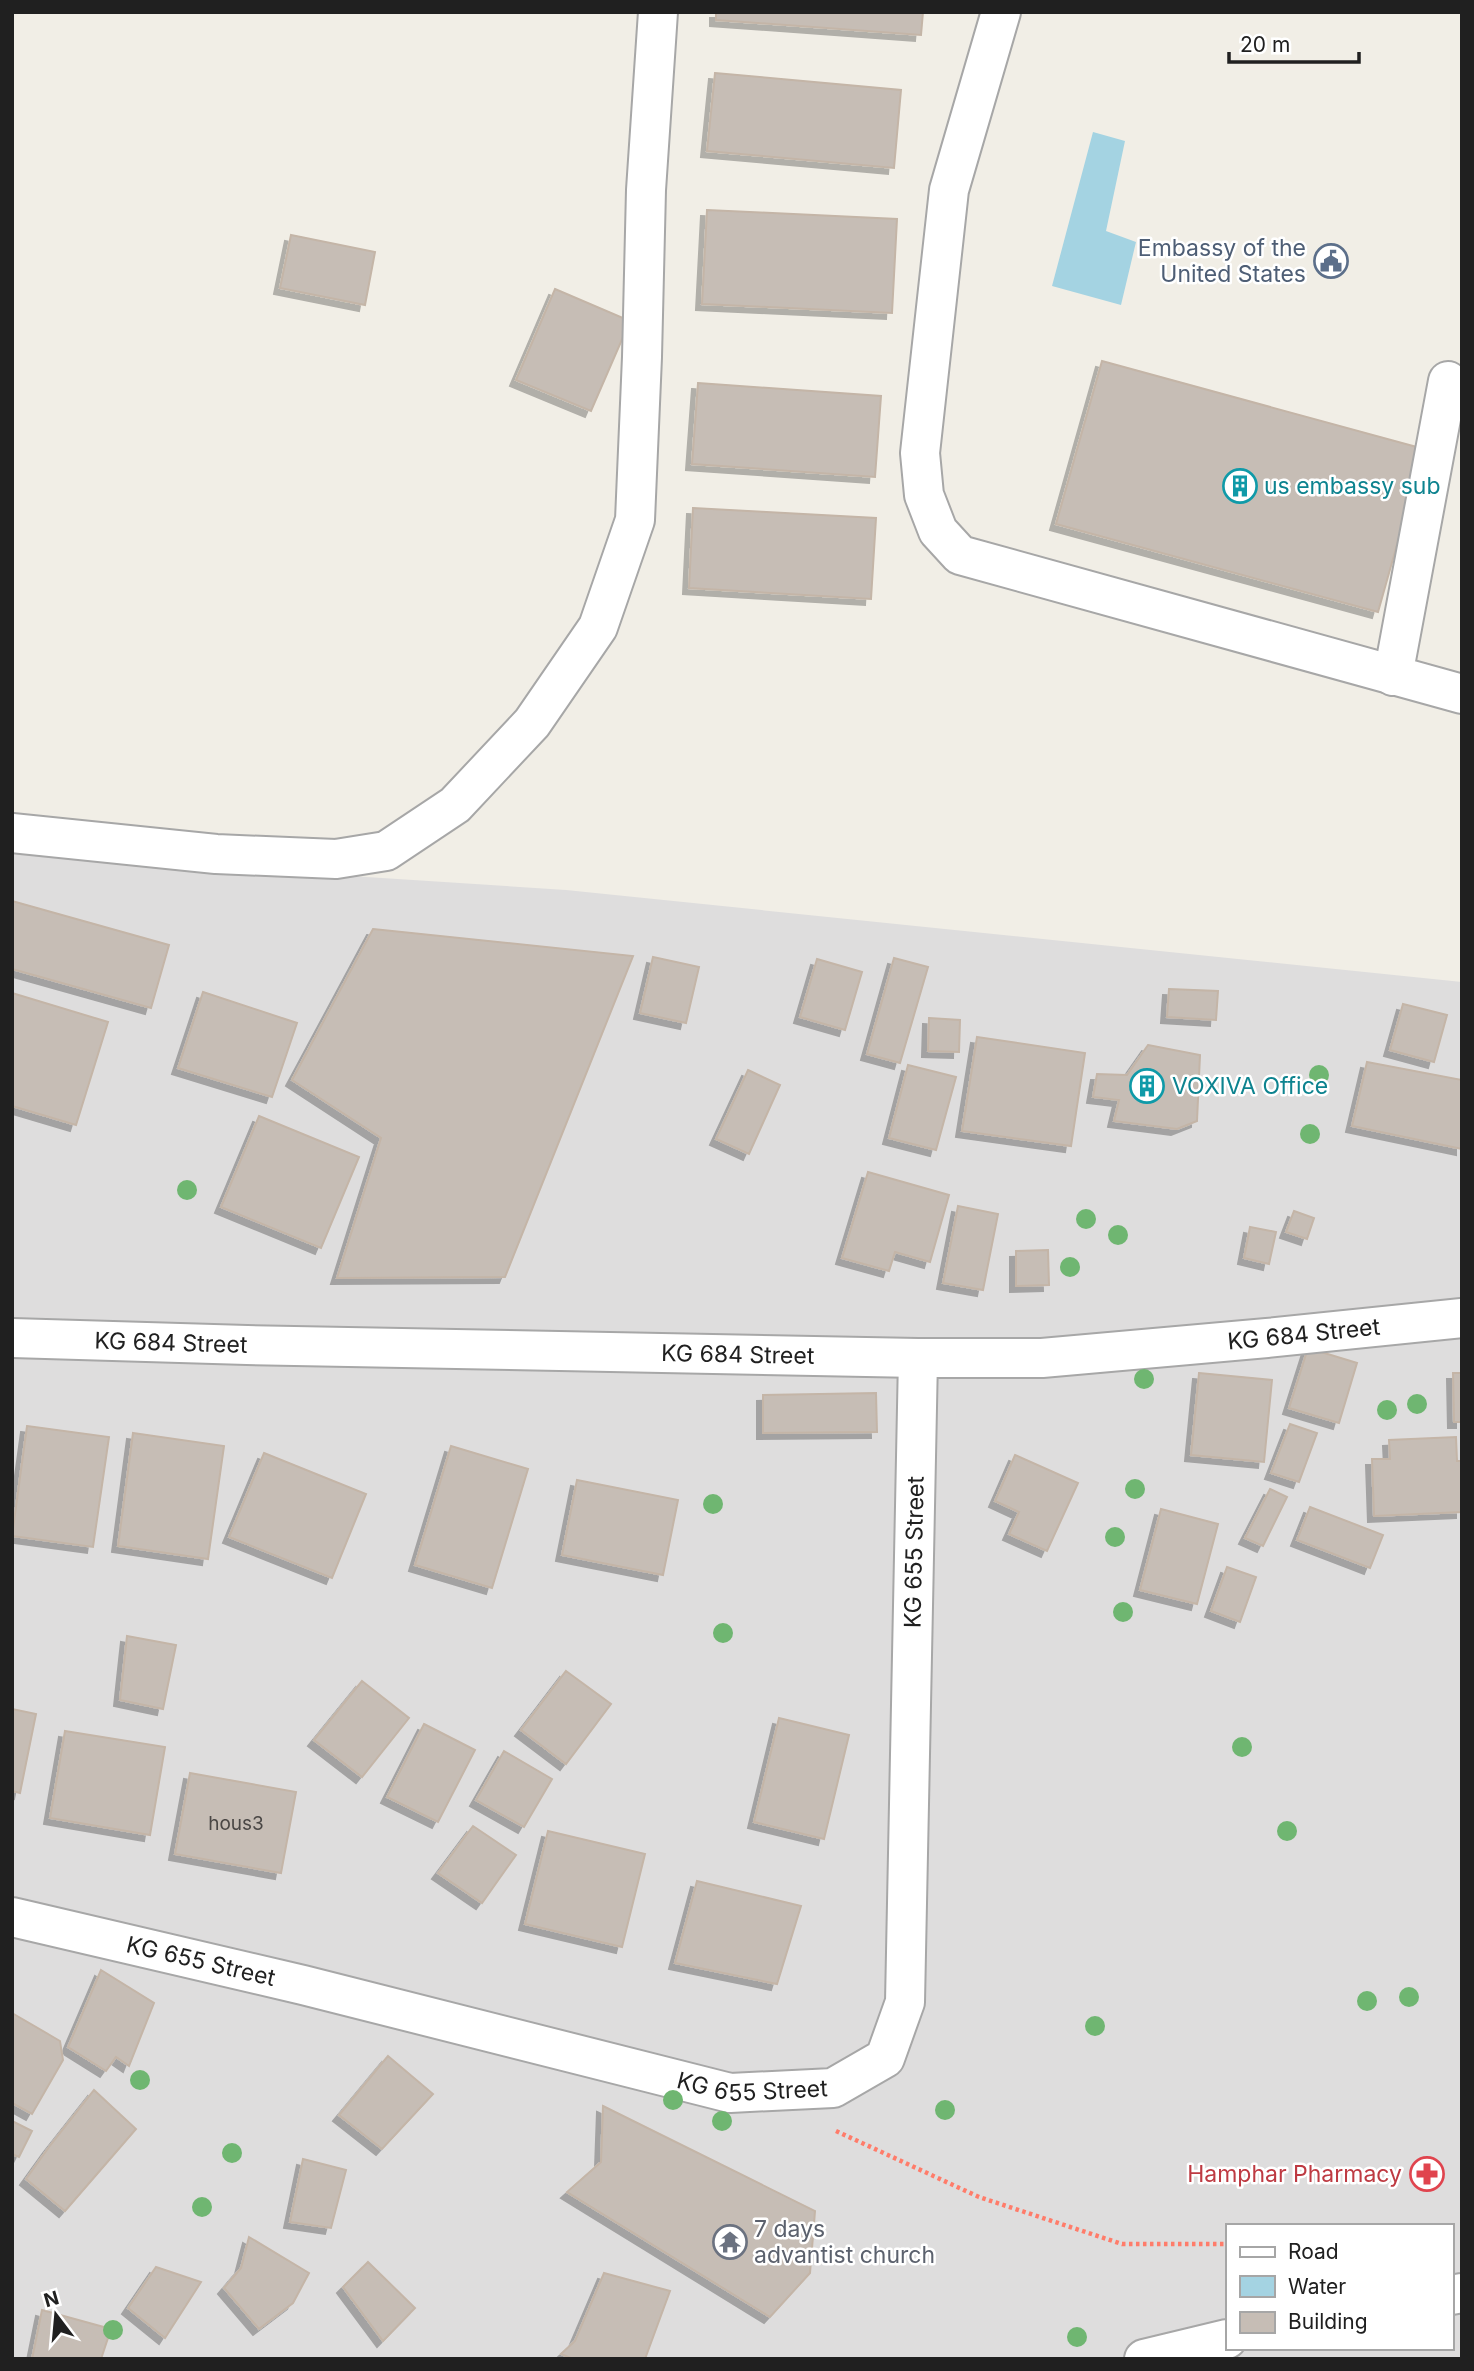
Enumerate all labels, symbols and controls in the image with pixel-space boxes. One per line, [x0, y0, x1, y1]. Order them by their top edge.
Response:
scale bar [1229, 21, 1358, 65]
text: 20 m [1240, 32, 1290, 57]
place label: Embassy of the United States [1138, 234, 1306, 288]
public building icon: Embassy of the United States [1312, 242, 1350, 280]
building icon: us embassy sub [1221, 467, 1259, 505]
place label: us embassy sub [1264, 472, 1441, 500]
building icon: VOXIVA Office [1128, 1067, 1166, 1105]
place label: VOXIVA Office [1172, 1072, 1328, 1100]
street label: KG 684 Street [1226, 1312, 1382, 1355]
street label: KG 684 Street [94, 1326, 248, 1359]
street label: KG 684 Street [661, 1339, 815, 1370]
street label: KG 655 Street [899, 1475, 930, 1628]
house number: hous3 [208, 1812, 264, 1835]
street label: KG 655 Street [124, 1930, 279, 1992]
street label: KG 655 Street [674, 2066, 829, 2107]
pharmacy icon: Hamphar Pharmacy [1408, 2155, 1446, 2193]
place label: Hamphar Pharmacy [1187, 2160, 1402, 2188]
place label: 7 days advantist church [754, 2215, 935, 2269]
temple icon: 7 days advantist church [711, 2223, 749, 2261]
legend [1226, 2224, 1453, 2350]
text: Road [1288, 2239, 1339, 2264]
text: Water [1288, 2274, 1346, 2299]
north arrow [21, 2280, 91, 2350]
text: N [41, 2286, 62, 2312]
text: Building [1288, 2309, 1368, 2334]

